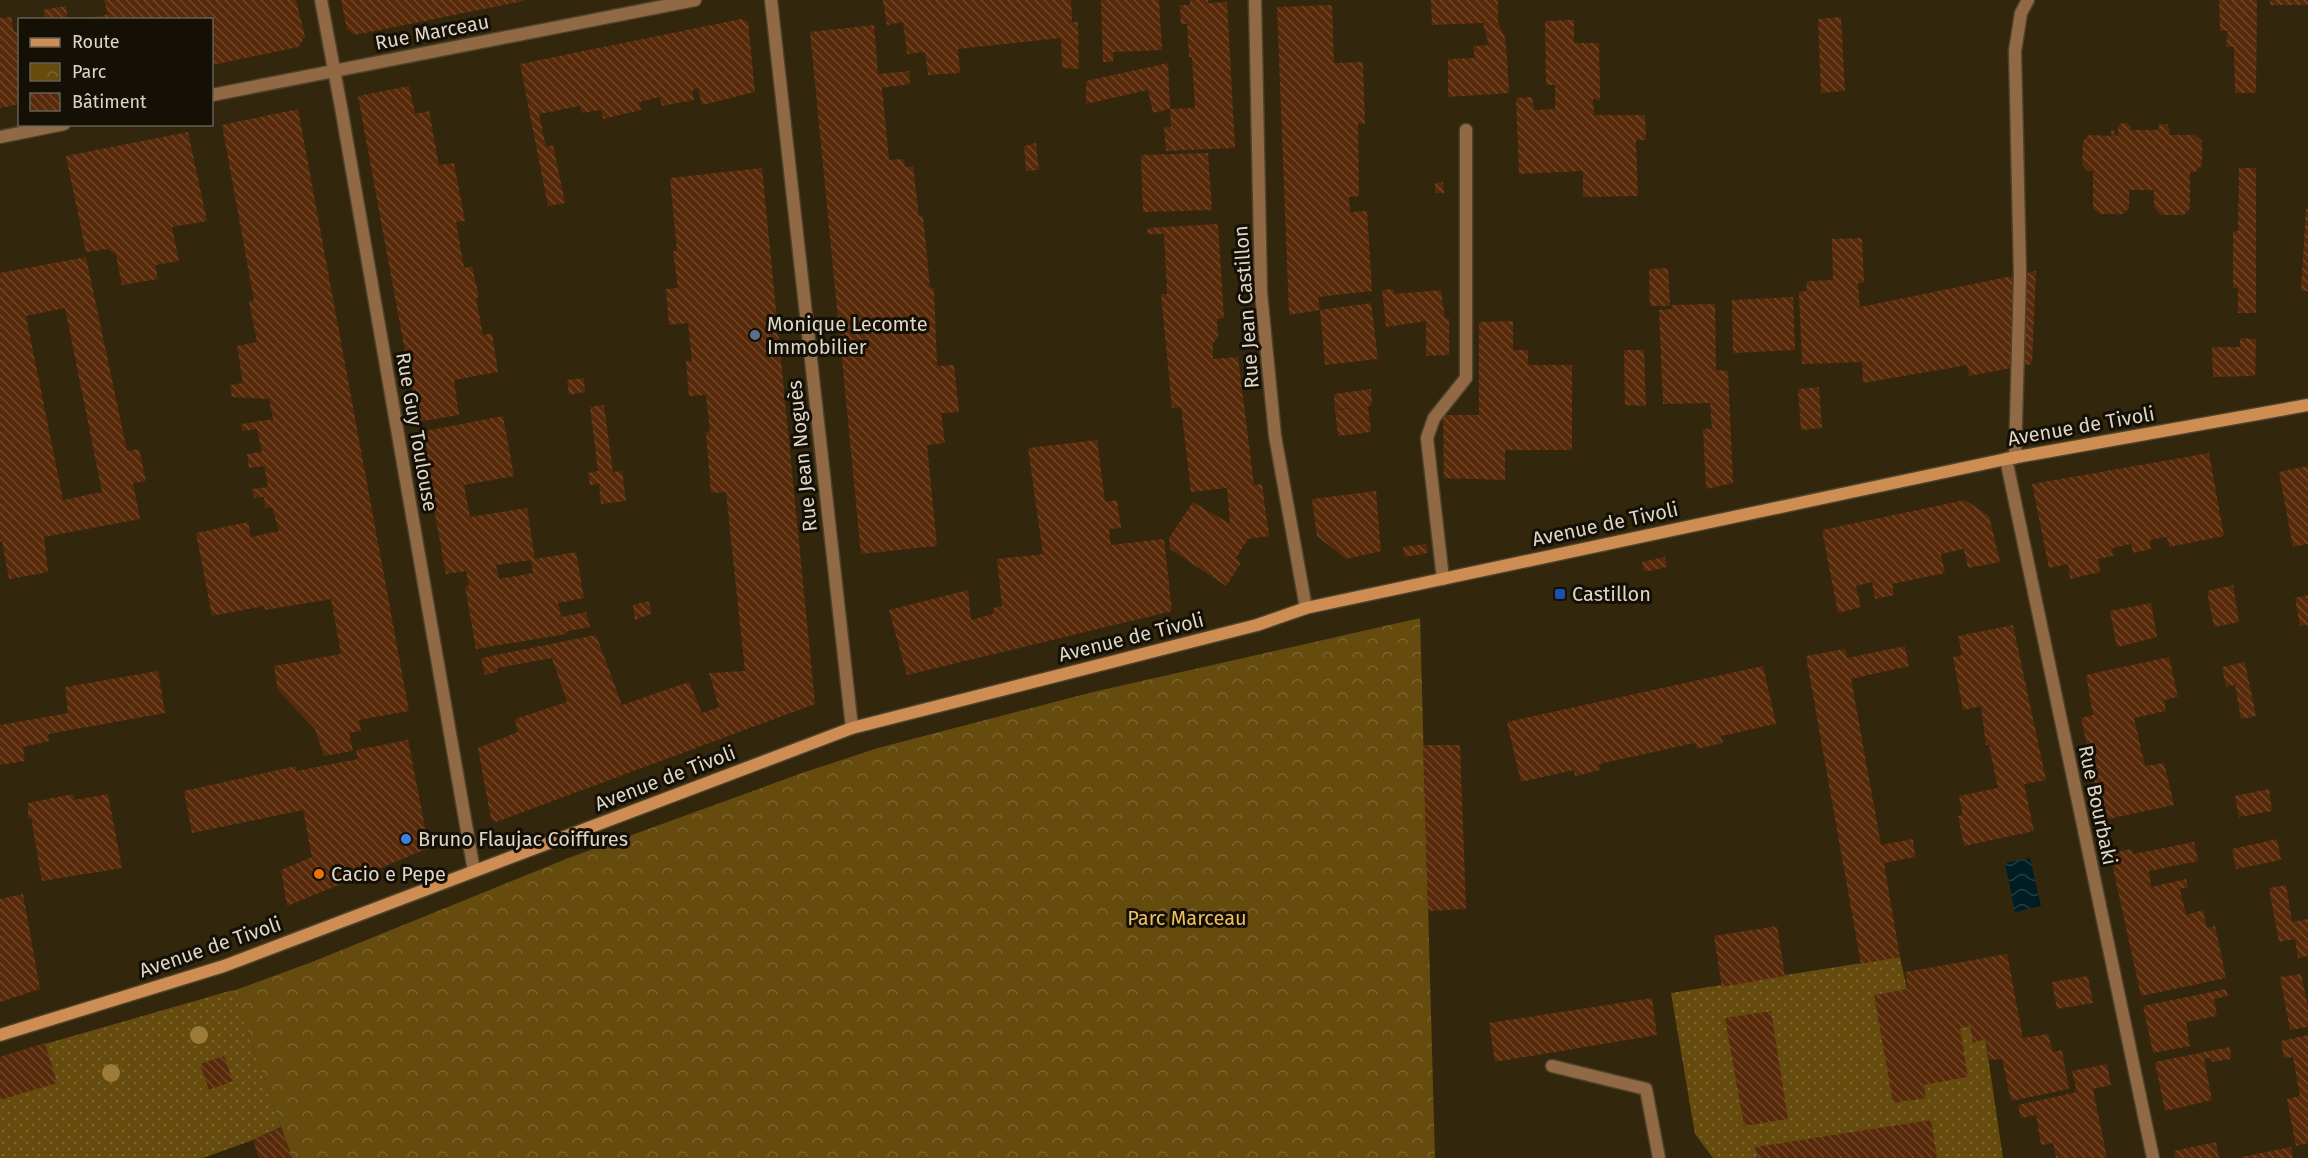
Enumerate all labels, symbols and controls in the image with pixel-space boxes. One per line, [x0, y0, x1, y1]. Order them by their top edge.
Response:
street label: Rue Marceau [373, 9, 491, 55]
legend [18, 18, 213, 126]
text: Route [72, 31, 120, 53]
text: Parc [72, 61, 107, 83]
text: Bâtiment [72, 91, 147, 113]
street label: Rue Jean Castillon [1228, 225, 1264, 389]
place label: Monique Lecomte Immobilier [767, 312, 928, 359]
marker: Monique Lecomte Immobilier [748, 328, 762, 342]
street label: Rue Guy Toulouse [391, 351, 443, 513]
street label: Rue Jean Noguès [782, 379, 822, 533]
street label: Avenue de Tivoli [2006, 401, 2156, 451]
street label: Avenue de Tivoli [1530, 497, 1680, 551]
place label: Castillon [1572, 582, 1651, 606]
marker: Castillon [1553, 587, 1567, 601]
street label: Avenue de Tivoli [1056, 607, 1206, 667]
street label: Avenue de Tivoli [591, 740, 739, 816]
street label: Rue Bourbaki [2074, 743, 2122, 867]
place label: Bruno Flaujac Coiffures [418, 827, 628, 851]
marker: Bruno Flaujac Coiffures [399, 832, 413, 846]
place label: Cacio e Pepe [331, 862, 446, 886]
marker: Cacio e Pepe [312, 867, 326, 881]
park label: Parc Marceau [1127, 906, 1247, 930]
street label: Avenue de Tivoli [136, 911, 284, 983]

